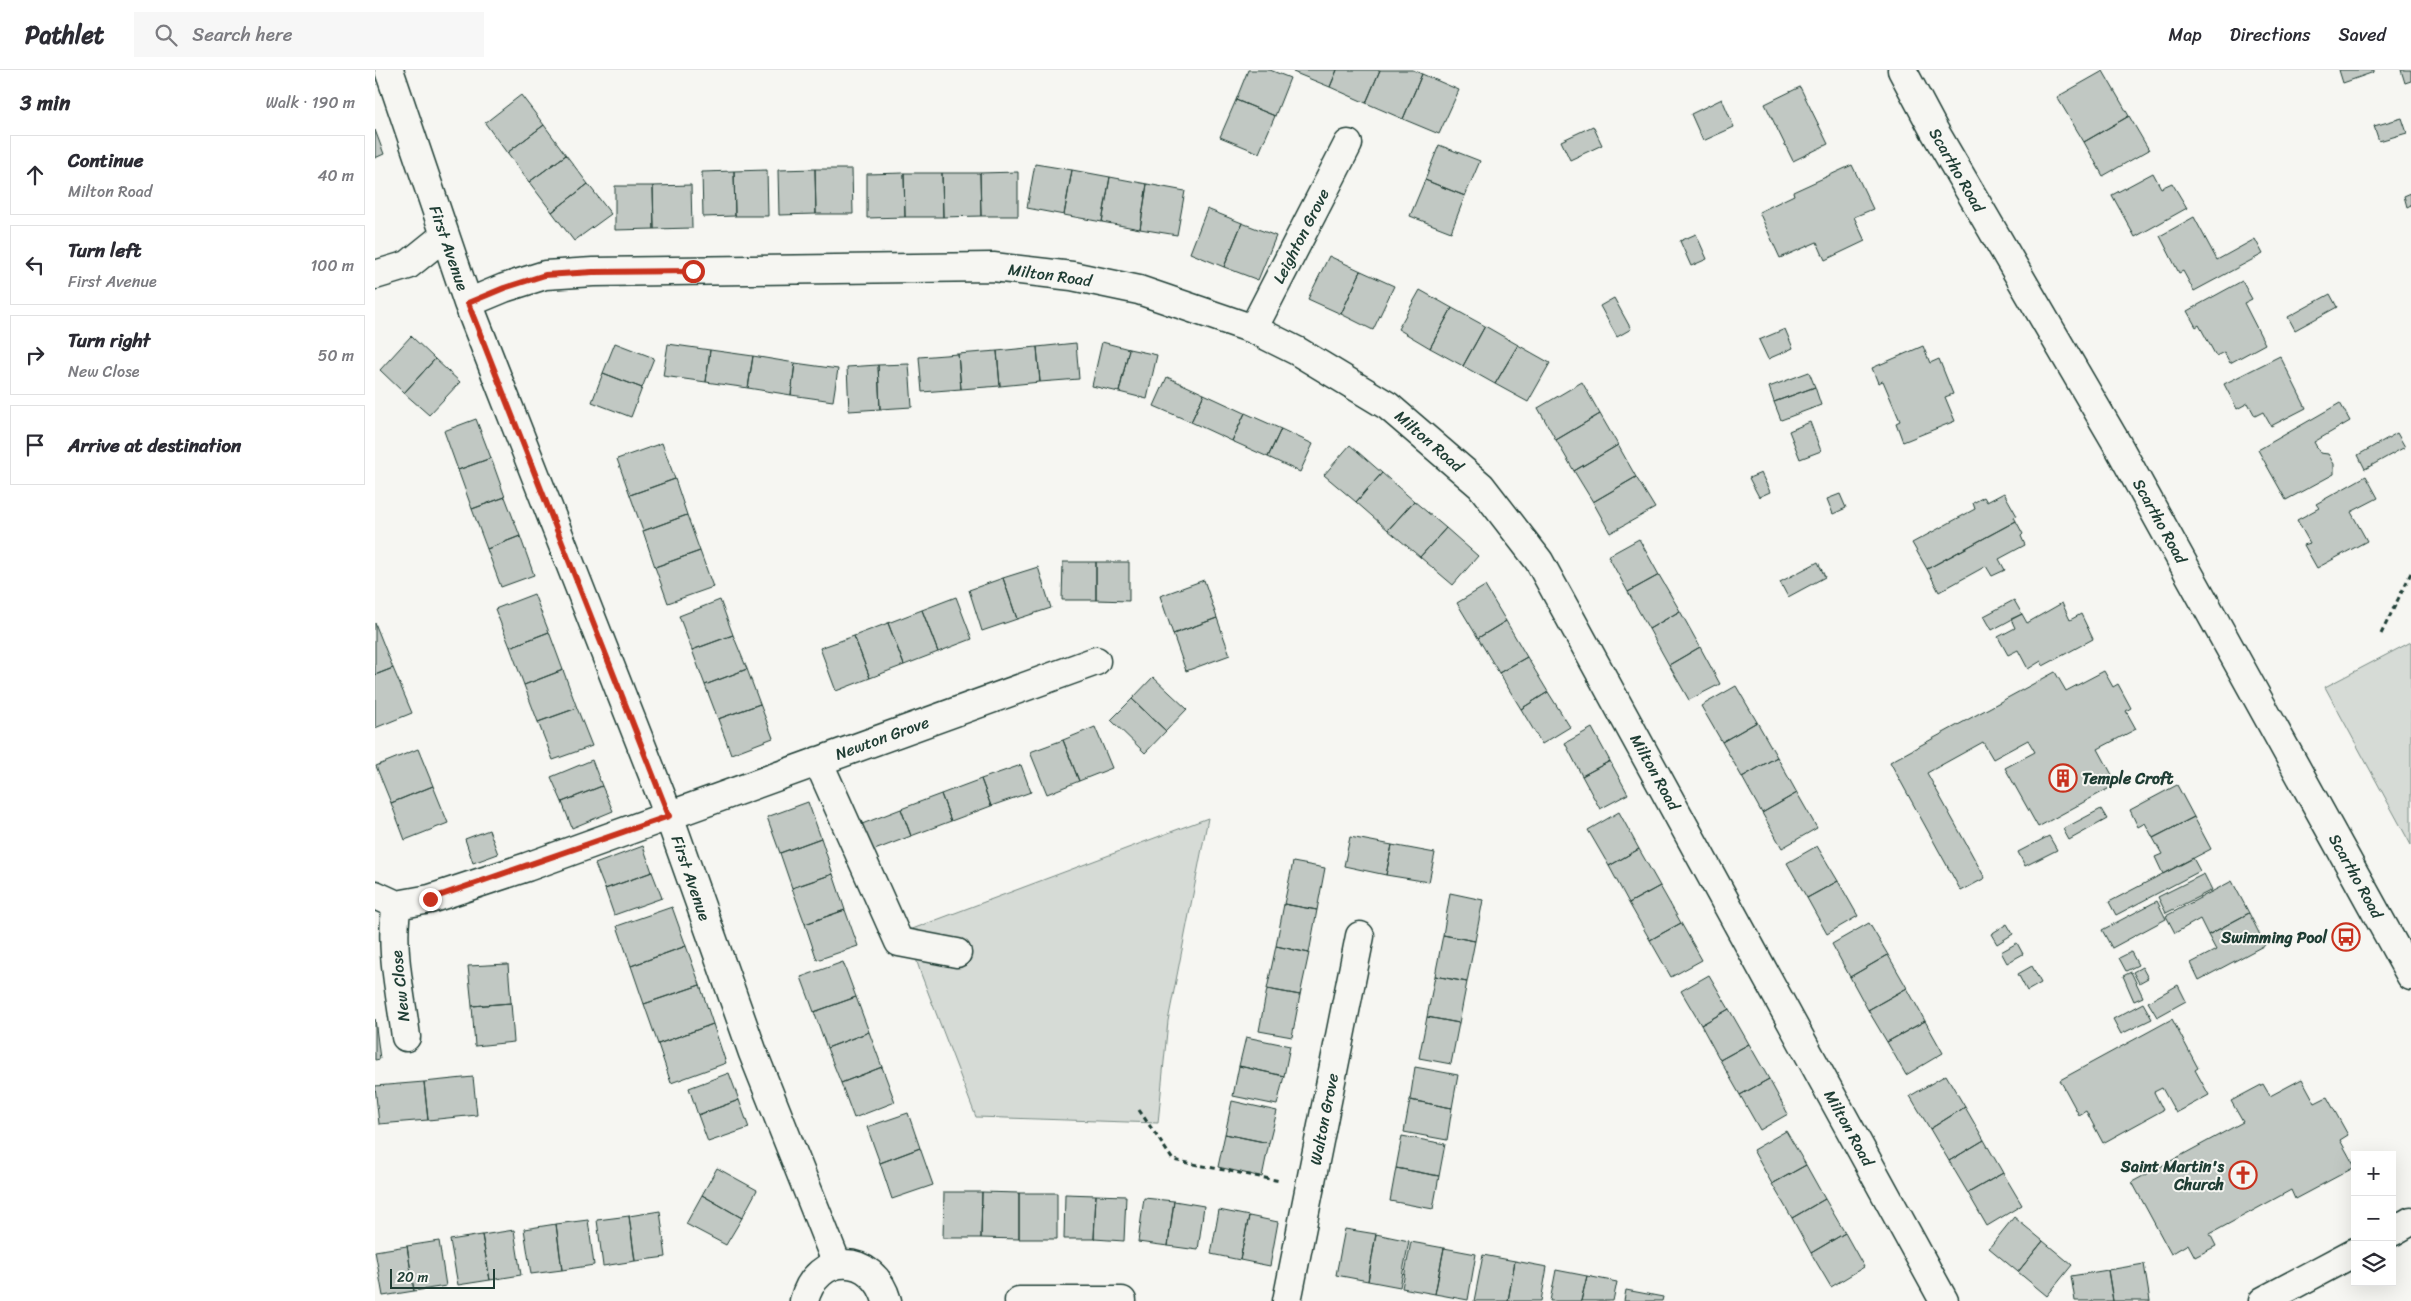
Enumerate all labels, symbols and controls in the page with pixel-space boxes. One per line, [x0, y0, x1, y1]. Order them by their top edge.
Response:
search box [134, 12, 484, 57]
text: Pathlet [25, 14, 104, 56]
text: Search here [192, 18, 292, 51]
text: Map [2169, 19, 2202, 51]
text: Directions [2230, 19, 2311, 51]
text: Saved [2339, 19, 2386, 51]
icon: search [152, 21, 180, 49]
text: 3 min [20, 84, 70, 122]
text: Walk · 190 m [266, 88, 355, 117]
street label: Scartho Road [1921, 122, 1994, 219]
text: Continue [68, 144, 144, 177]
icon: ahead [21, 161, 49, 189]
text: 40 m [317, 161, 354, 190]
text: Milton Road [68, 177, 152, 206]
street label: Leighton Grove [1264, 183, 1338, 289]
street label: First Avenue [421, 201, 477, 295]
text: Turn left [68, 234, 141, 267]
icon: left [21, 251, 49, 279]
text: 100 m [310, 251, 354, 280]
street label: Milton Road [1006, 255, 1095, 295]
route start [682, 260, 705, 283]
text: First Avenue [68, 267, 157, 296]
text: Turn right [68, 324, 150, 357]
icon: right [21, 341, 49, 369]
text: 50 m [318, 341, 354, 370]
text: New Close [68, 357, 139, 386]
street label: Milton Road [1388, 402, 1471, 481]
text: Arrive at destination [68, 429, 241, 462]
icon: arrive [21, 431, 49, 459]
street label: Scartho Road [2125, 473, 2196, 570]
street label: Newton Grove [831, 708, 933, 768]
street label: Milton Road [1622, 728, 1689, 817]
building icon: Temple Croft [2048, 763, 2078, 793]
place label: Temple Croft [2082, 764, 2174, 793]
street label: Scartho Road [2321, 828, 2392, 925]
street label: First Avenue [663, 831, 719, 925]
route end [419, 888, 442, 911]
bus stop icon: Swimming Pool [2331, 922, 2361, 952]
place label: Swimming Pool [2220, 923, 2328, 952]
street label: New Close [382, 949, 418, 1023]
street label: Walton Grove [1301, 1071, 1347, 1167]
street label: Milton Road [1816, 1084, 1883, 1173]
map controls [2351, 1151, 2396, 1286]
button: + [2351, 1151, 2396, 1196]
place label: Saint Martin's Church [2120, 1152, 2225, 1199]
church icon: Saint Martin's Church [2228, 1160, 2258, 1190]
button: − [2351, 1196, 2396, 1241]
button: layers [2351, 1241, 2396, 1286]
text: 20 m [397, 1265, 428, 1290]
scale bar [390, 1266, 495, 1289]

